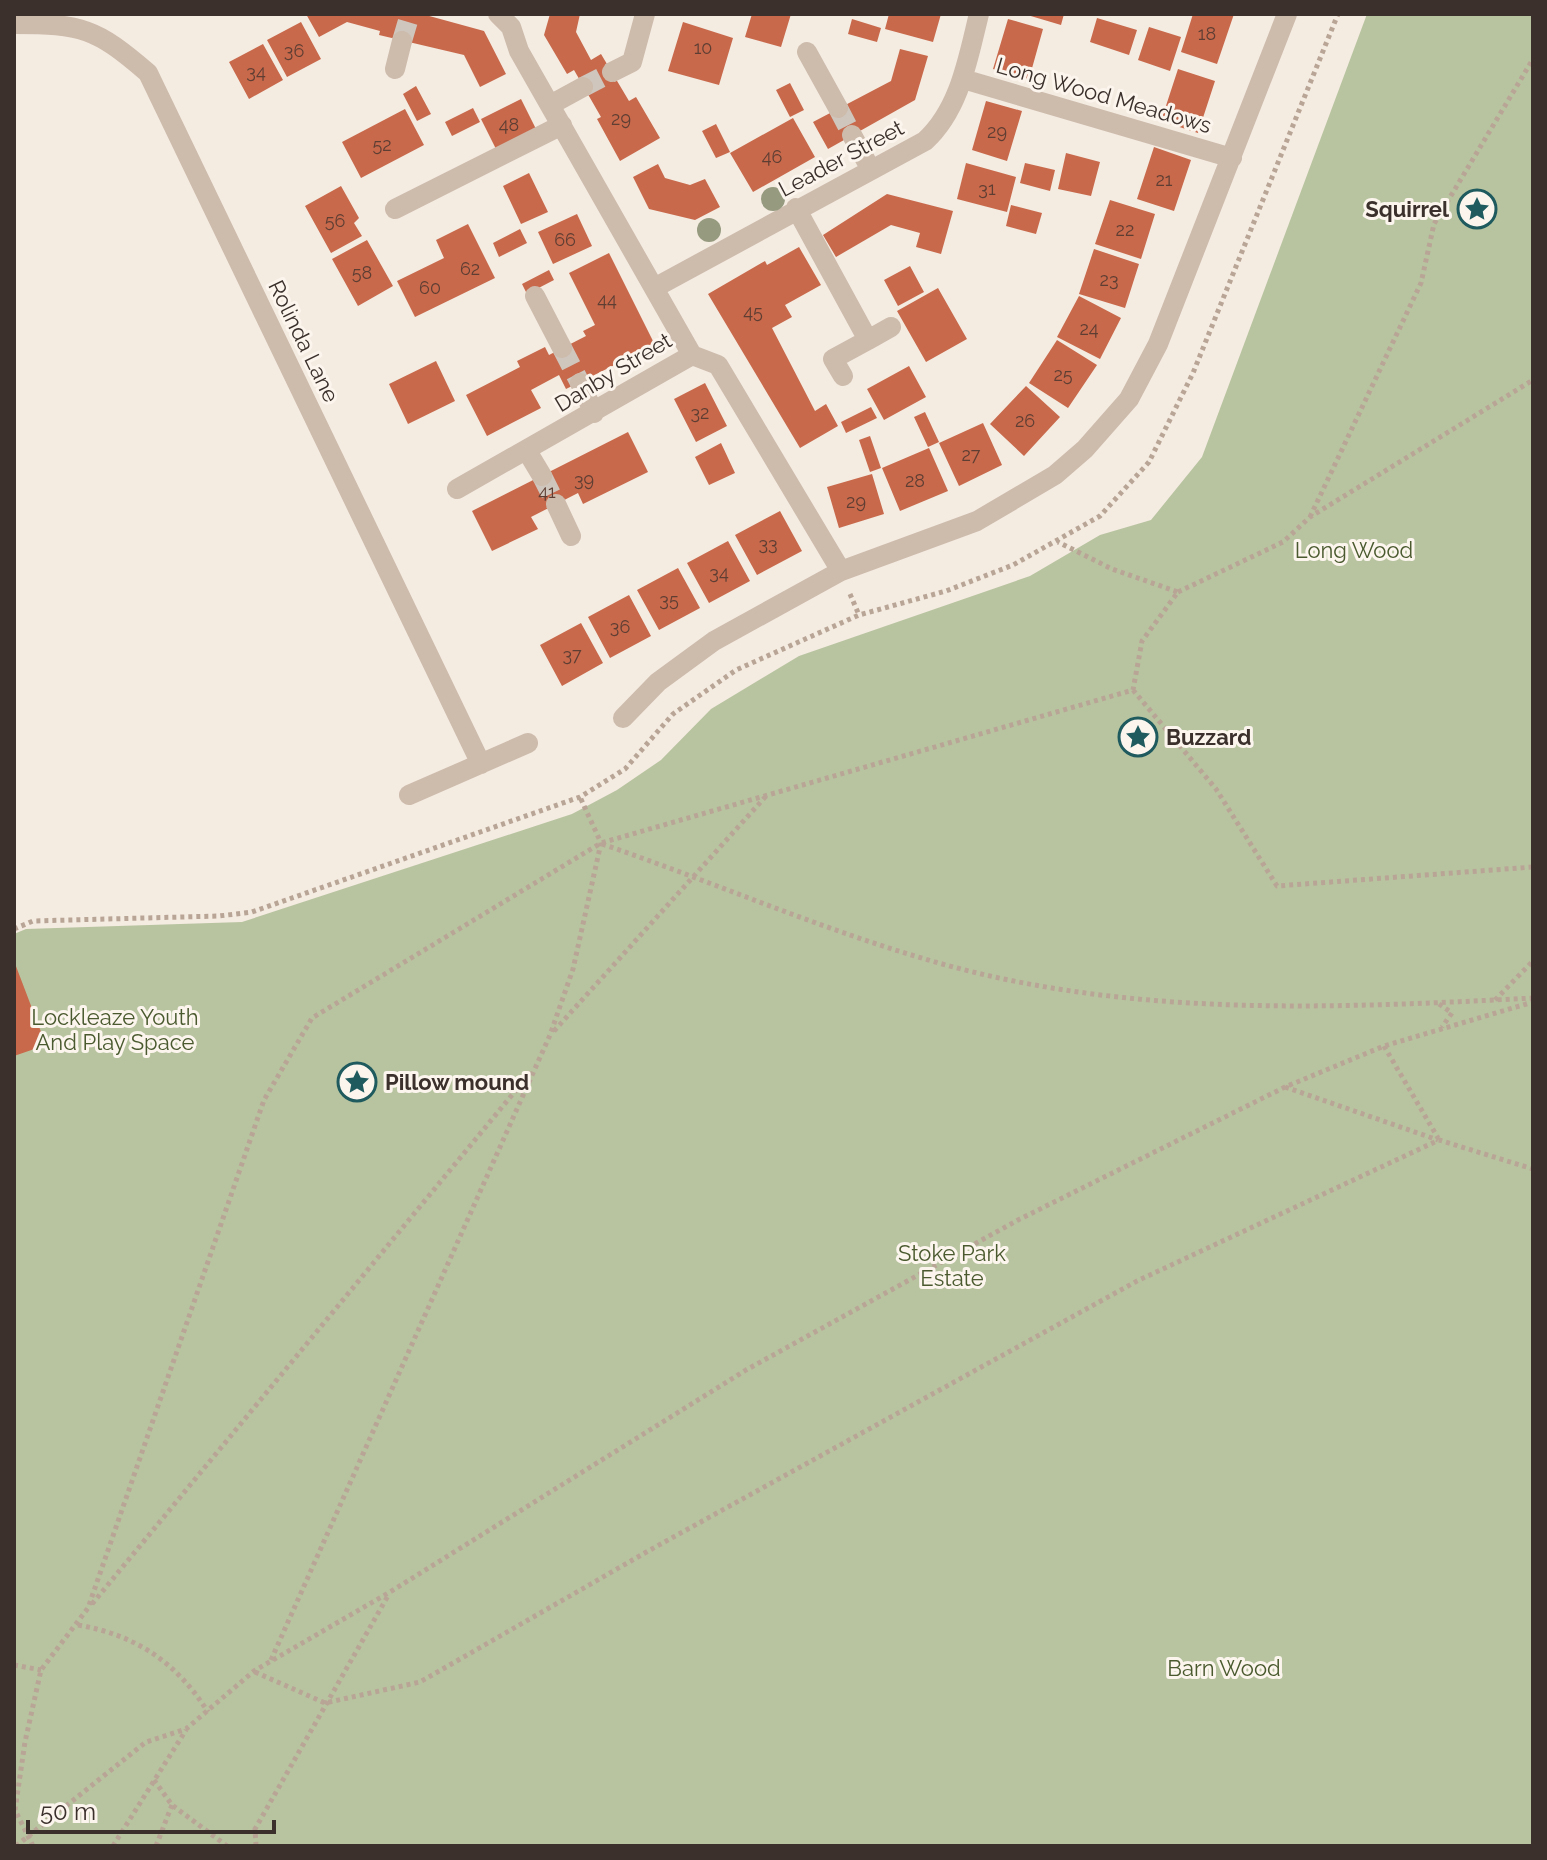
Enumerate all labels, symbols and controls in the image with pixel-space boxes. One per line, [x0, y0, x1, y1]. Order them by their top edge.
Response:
house number: 18 [1198, 23, 1216, 44]
house number: 10 [694, 37, 712, 58]
house number: 36 [284, 40, 304, 61]
street label: Long Wood Meadows [993, 52, 1215, 138]
house number: 34 [246, 61, 266, 82]
house number: 29 [611, 108, 631, 129]
house number: 48 [499, 114, 519, 135]
street label: Leader Street [774, 114, 909, 202]
house number: 29 [987, 121, 1007, 142]
house number: 52 [372, 134, 392, 155]
house number: 46 [762, 146, 782, 167]
house number: 21 [1155, 169, 1173, 190]
house number: 31 [978, 178, 996, 199]
place icon: Squirrel [1456, 188, 1498, 230]
place label: Squirrel [1365, 196, 1450, 222]
house number: 56 [325, 210, 345, 231]
house number: 22 [1116, 219, 1134, 240]
house number: 66 [554, 229, 576, 250]
house number: 62 [460, 258, 480, 279]
house number: 58 [352, 262, 372, 283]
house number: 23 [1100, 269, 1119, 290]
street label: Rolinda Lane [263, 276, 345, 406]
house number: 60 [419, 277, 441, 298]
house number: 44 [597, 289, 617, 310]
house number: 45 [743, 301, 763, 322]
house number: 24 [1079, 318, 1099, 339]
street label: Danby Street [550, 327, 677, 417]
house number: 25 [1053, 364, 1073, 385]
house number: 32 [691, 402, 710, 423]
house number: 26 [1015, 410, 1035, 431]
house number: 27 [961, 444, 981, 465]
house number: 39 [574, 469, 594, 490]
house number: 28 [905, 470, 925, 491]
house number: 41 [538, 481, 556, 502]
house number: 29 [846, 491, 866, 512]
house number: 33 [758, 533, 778, 554]
park label: Long Wood [1295, 537, 1413, 563]
house number: 34 [709, 562, 729, 583]
house number: 35 [659, 589, 679, 610]
house number: 36 [610, 616, 630, 637]
house number: 37 [562, 644, 582, 665]
place icon: Buzzard [1117, 716, 1159, 758]
place label: Buzzard [1166, 724, 1251, 750]
park label: Lockleaze Youth And Play Space [31, 1004, 199, 1055]
place icon: Pillow mound [336, 1061, 378, 1103]
place label: Pillow mound [385, 1069, 529, 1095]
park label: Stoke Park Estate [898, 1240, 1006, 1291]
park label: Barn Wood [1167, 1655, 1281, 1681]
scale bar [28, 1784, 274, 1834]
text: 50 m [40, 1797, 96, 1826]

